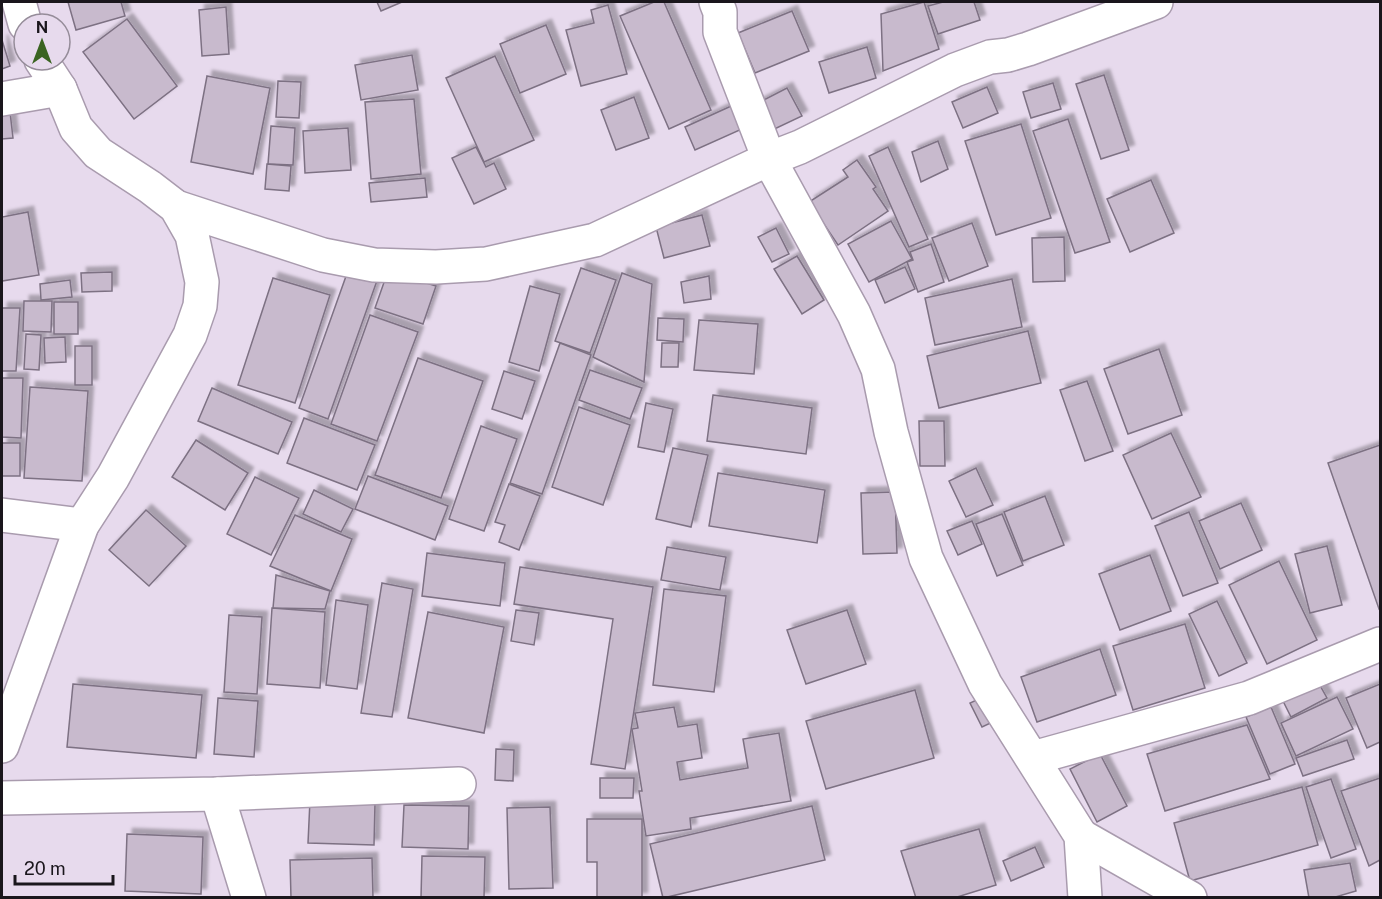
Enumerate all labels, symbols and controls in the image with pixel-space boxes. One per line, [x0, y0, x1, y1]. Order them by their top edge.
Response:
north arrow [12, 12, 72, 72]
text: N [36, 18, 48, 37]
scale bar [15, 848, 112, 886]
text: 20 m [24, 858, 66, 879]

